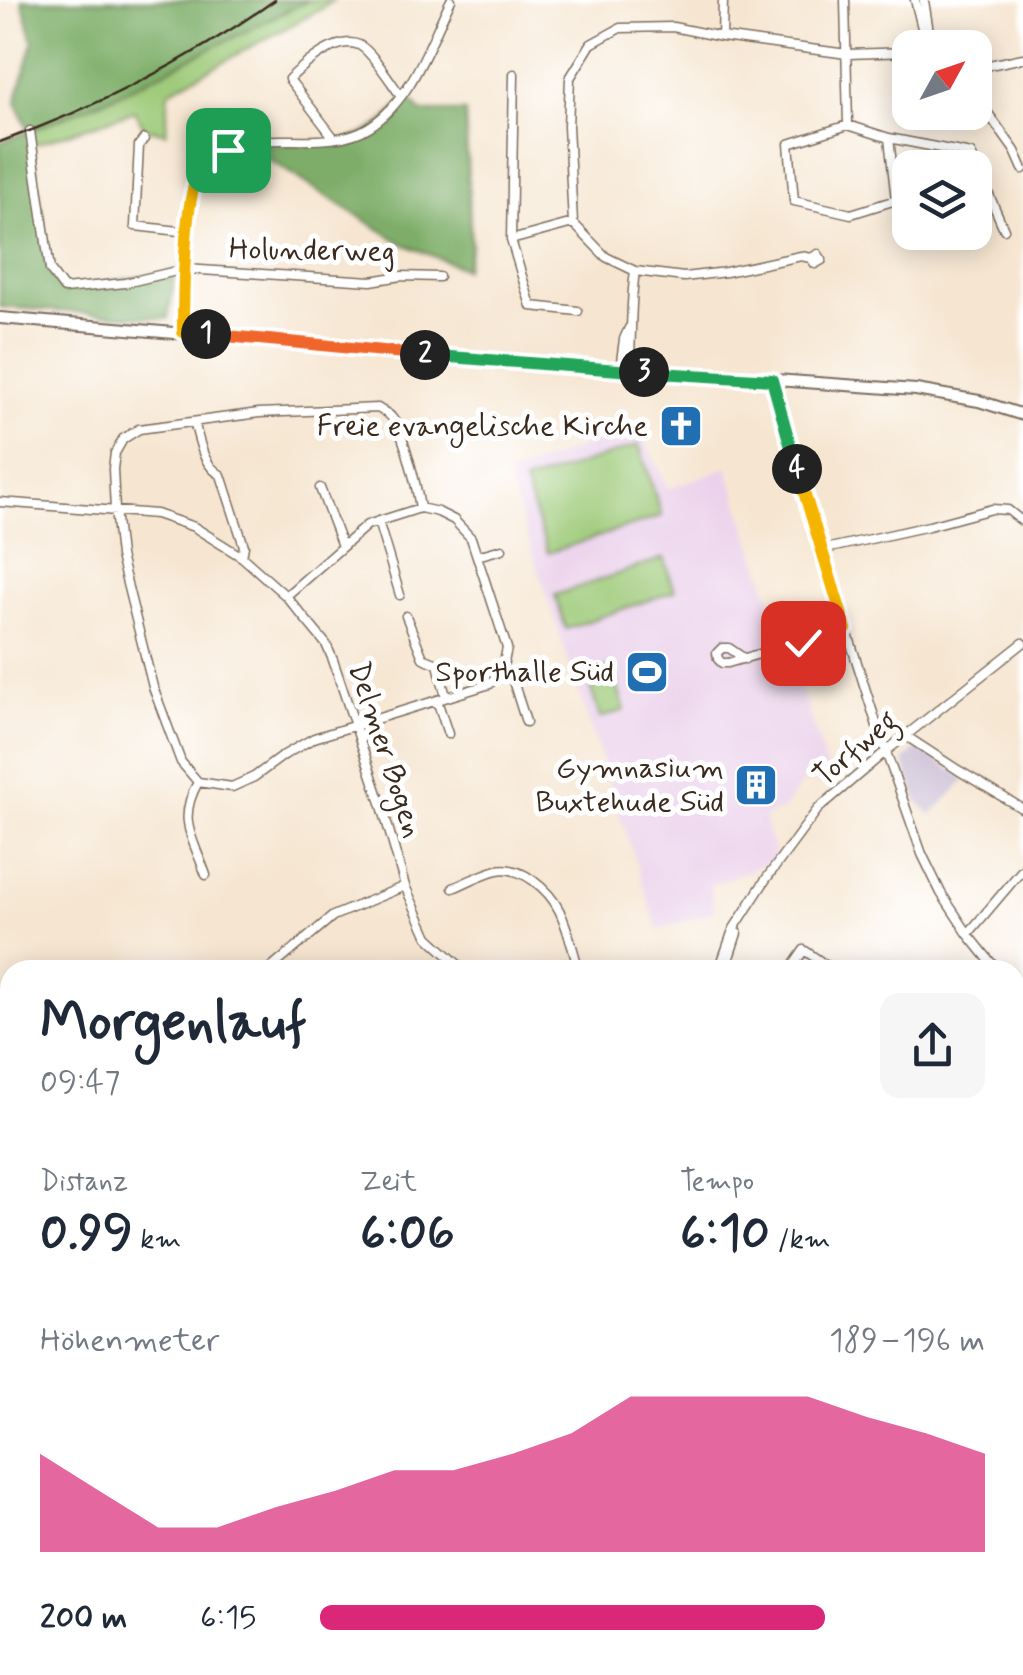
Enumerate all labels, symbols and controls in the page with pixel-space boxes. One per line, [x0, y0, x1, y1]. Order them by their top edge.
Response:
north arrow [892, 30, 992, 130]
map controls [892, 30, 992, 250]
pin [186, 108, 271, 193]
icon: arrive [201, 123, 256, 178]
button: layers [892, 150, 992, 250]
street label: Holunderweg [229, 230, 395, 272]
pin: 1 [181, 309, 231, 359]
text: 1 [200, 315, 212, 352]
pin: 2 [400, 330, 450, 380]
text: 2 [418, 336, 432, 373]
pin: 3 [619, 347, 669, 397]
text: 3 [638, 353, 650, 390]
church icon: Freie evangelische Kirche [658, 403, 704, 449]
place label: Freie evangelische Kirche [317, 407, 648, 448]
pin: 4 [772, 444, 822, 494]
text: 4 [789, 450, 805, 487]
pin [761, 601, 846, 686]
icon: check [776, 616, 831, 671]
sports icon: Sporthalle Süd [624, 649, 670, 695]
place label: Sporthalle Süd [435, 653, 614, 692]
street label: Delmer Bogen [336, 657, 432, 843]
street label: Torfweg [805, 702, 909, 798]
place label: Gymnasium Buxtehude Süd [535, 749, 724, 822]
building icon: Gymnasium Buxtehude Süd [733, 762, 779, 808]
text: Morgenlauf [40, 988, 307, 1060]
button: share [880, 993, 985, 1098]
text: 09:47 [40, 1062, 120, 1104]
text: Distanz [40, 1164, 128, 1201]
text: Zeit [360, 1164, 417, 1201]
text: Tempo [680, 1164, 754, 1201]
text: 0.99 [40, 1201, 133, 1267]
text: 6:06 [360, 1201, 455, 1267]
text: 6:10 [680, 1201, 770, 1267]
text: km [133, 1222, 181, 1259]
text: /km [770, 1222, 831, 1259]
text: Höhenmeter [40, 1320, 219, 1362]
text: 189–196 m [829, 1320, 985, 1362]
text: 200 m [40, 1597, 127, 1639]
text: 6:15 [200, 1597, 256, 1639]

